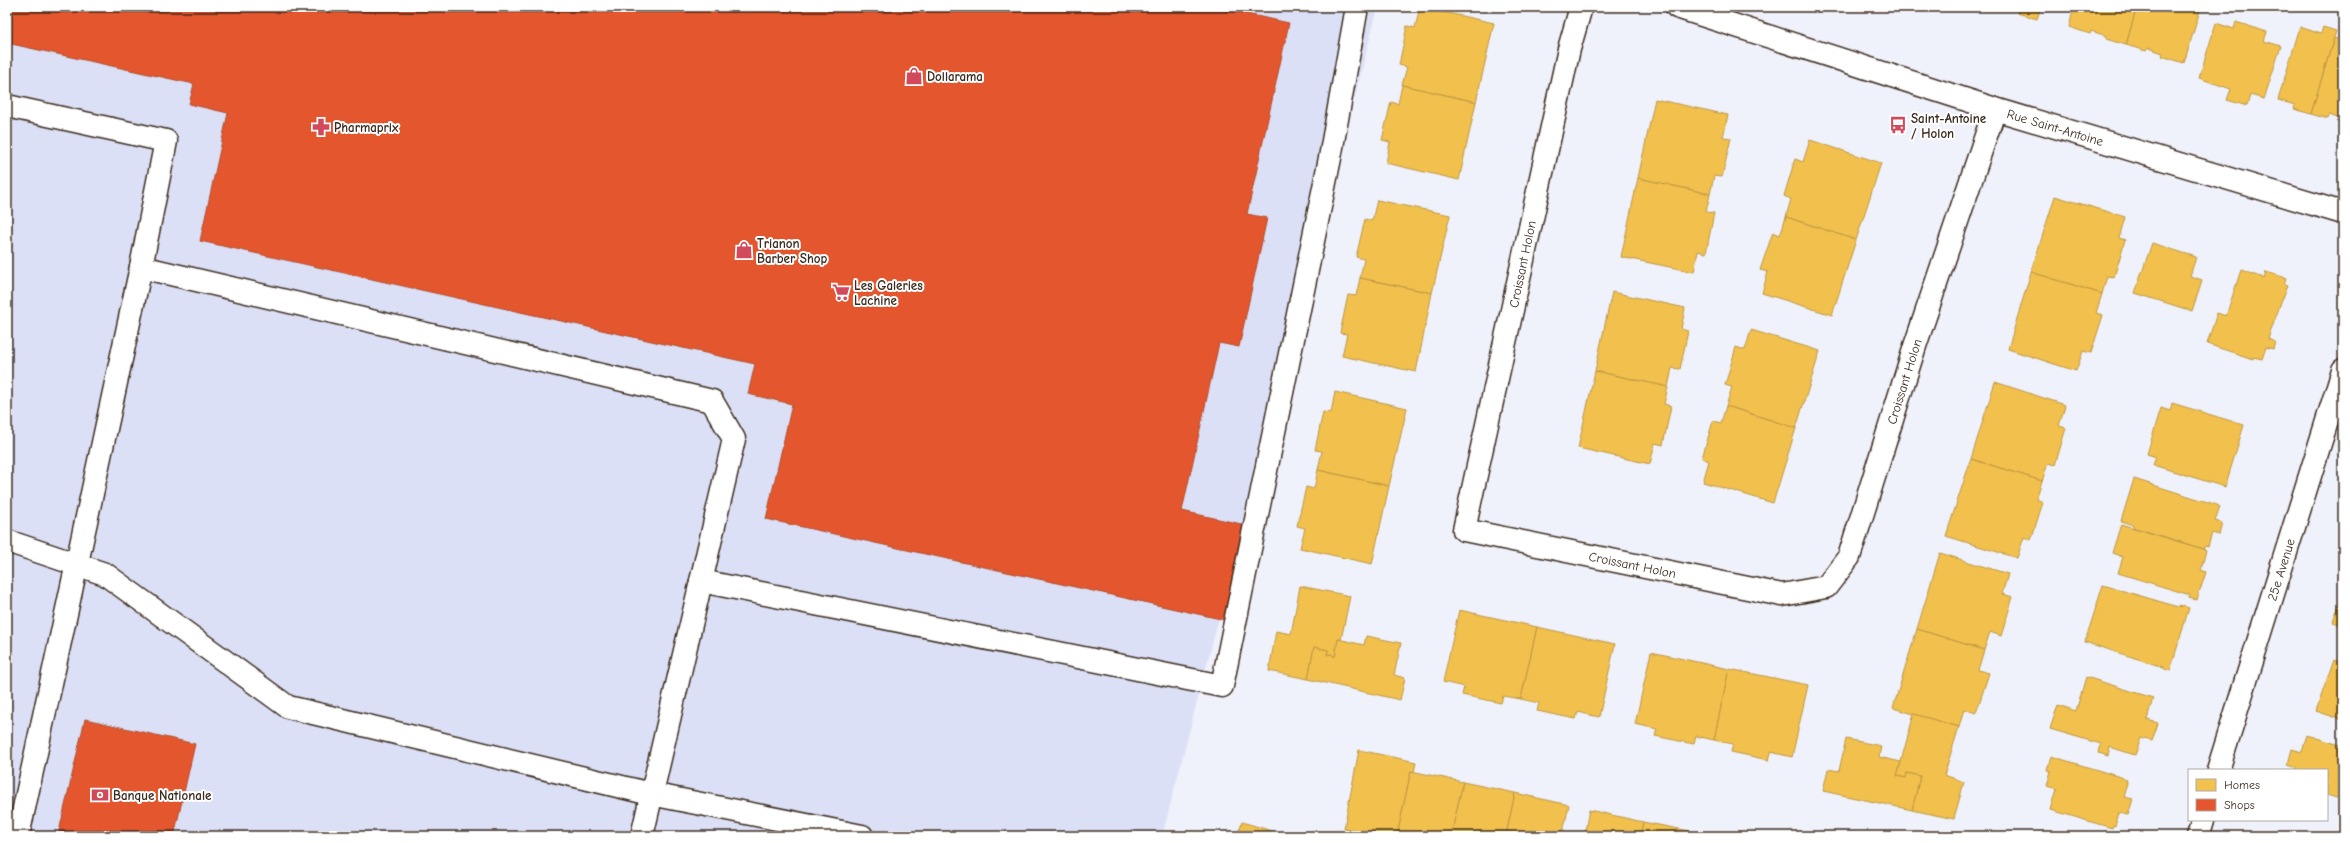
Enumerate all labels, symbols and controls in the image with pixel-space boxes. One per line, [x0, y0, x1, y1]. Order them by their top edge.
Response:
shop icon: Dollarama [904, 66, 924, 86]
place label: Dollarama [927, 69, 983, 84]
street label: Rue Saint-Antoine [2005, 106, 2106, 149]
place label: Saint-Antoine / Holon [1911, 111, 1987, 141]
bus stop icon: Saint-Antoine / Holon [1888, 115, 1908, 135]
pharmacy icon: Pharmaprix [311, 117, 331, 137]
place label: Pharmaprix [334, 120, 399, 135]
street label: Croissant Holon [1506, 219, 1539, 309]
place label: Trianon Barber Shop [757, 236, 828, 266]
shop icon: Trianon Barber Shop [734, 240, 754, 260]
place label: Les Galeries Lachine [854, 278, 923, 308]
supermarket icon: Les Galeries Lachine [831, 282, 851, 302]
street label: Croissant Holon [1884, 337, 1925, 426]
street label: 25e Avenue [2264, 536, 2298, 603]
street label: Croissant Holon [1587, 549, 1677, 581]
legend [2188, 769, 2328, 821]
text: Homes [2224, 778, 2260, 792]
bank icon: Banque Nationale [90, 785, 110, 805]
place label: Banque Nationale [113, 788, 212, 803]
text: Shops [2224, 798, 2255, 812]

